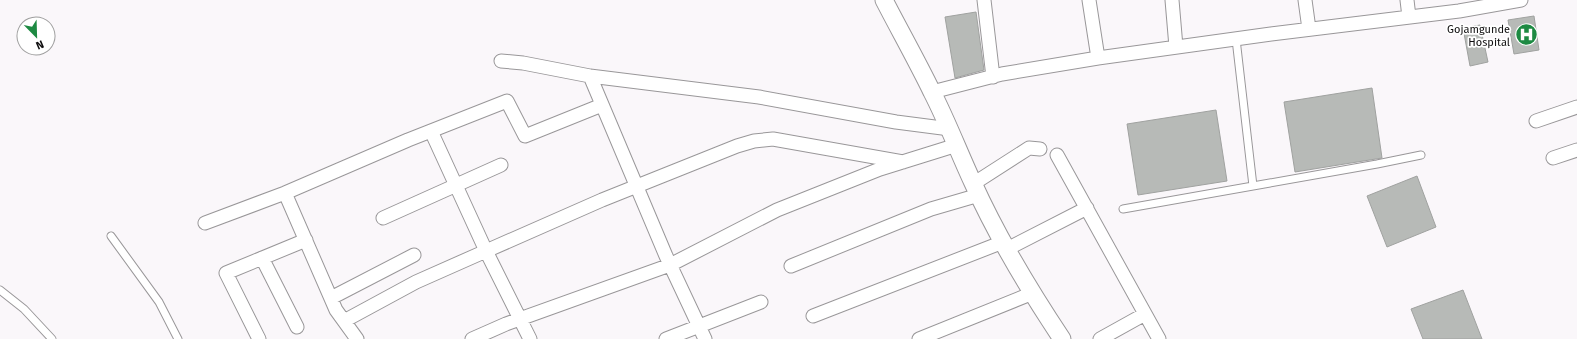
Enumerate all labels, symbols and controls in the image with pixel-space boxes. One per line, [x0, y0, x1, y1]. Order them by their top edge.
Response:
north arrow [16, 16, 56, 56]
hospital icon: Gojamgunde Hospital [1513, 22, 1539, 48]
place label: Gojamgunde Hospital [1447, 23, 1510, 49]
text: N [34, 37, 46, 52]

